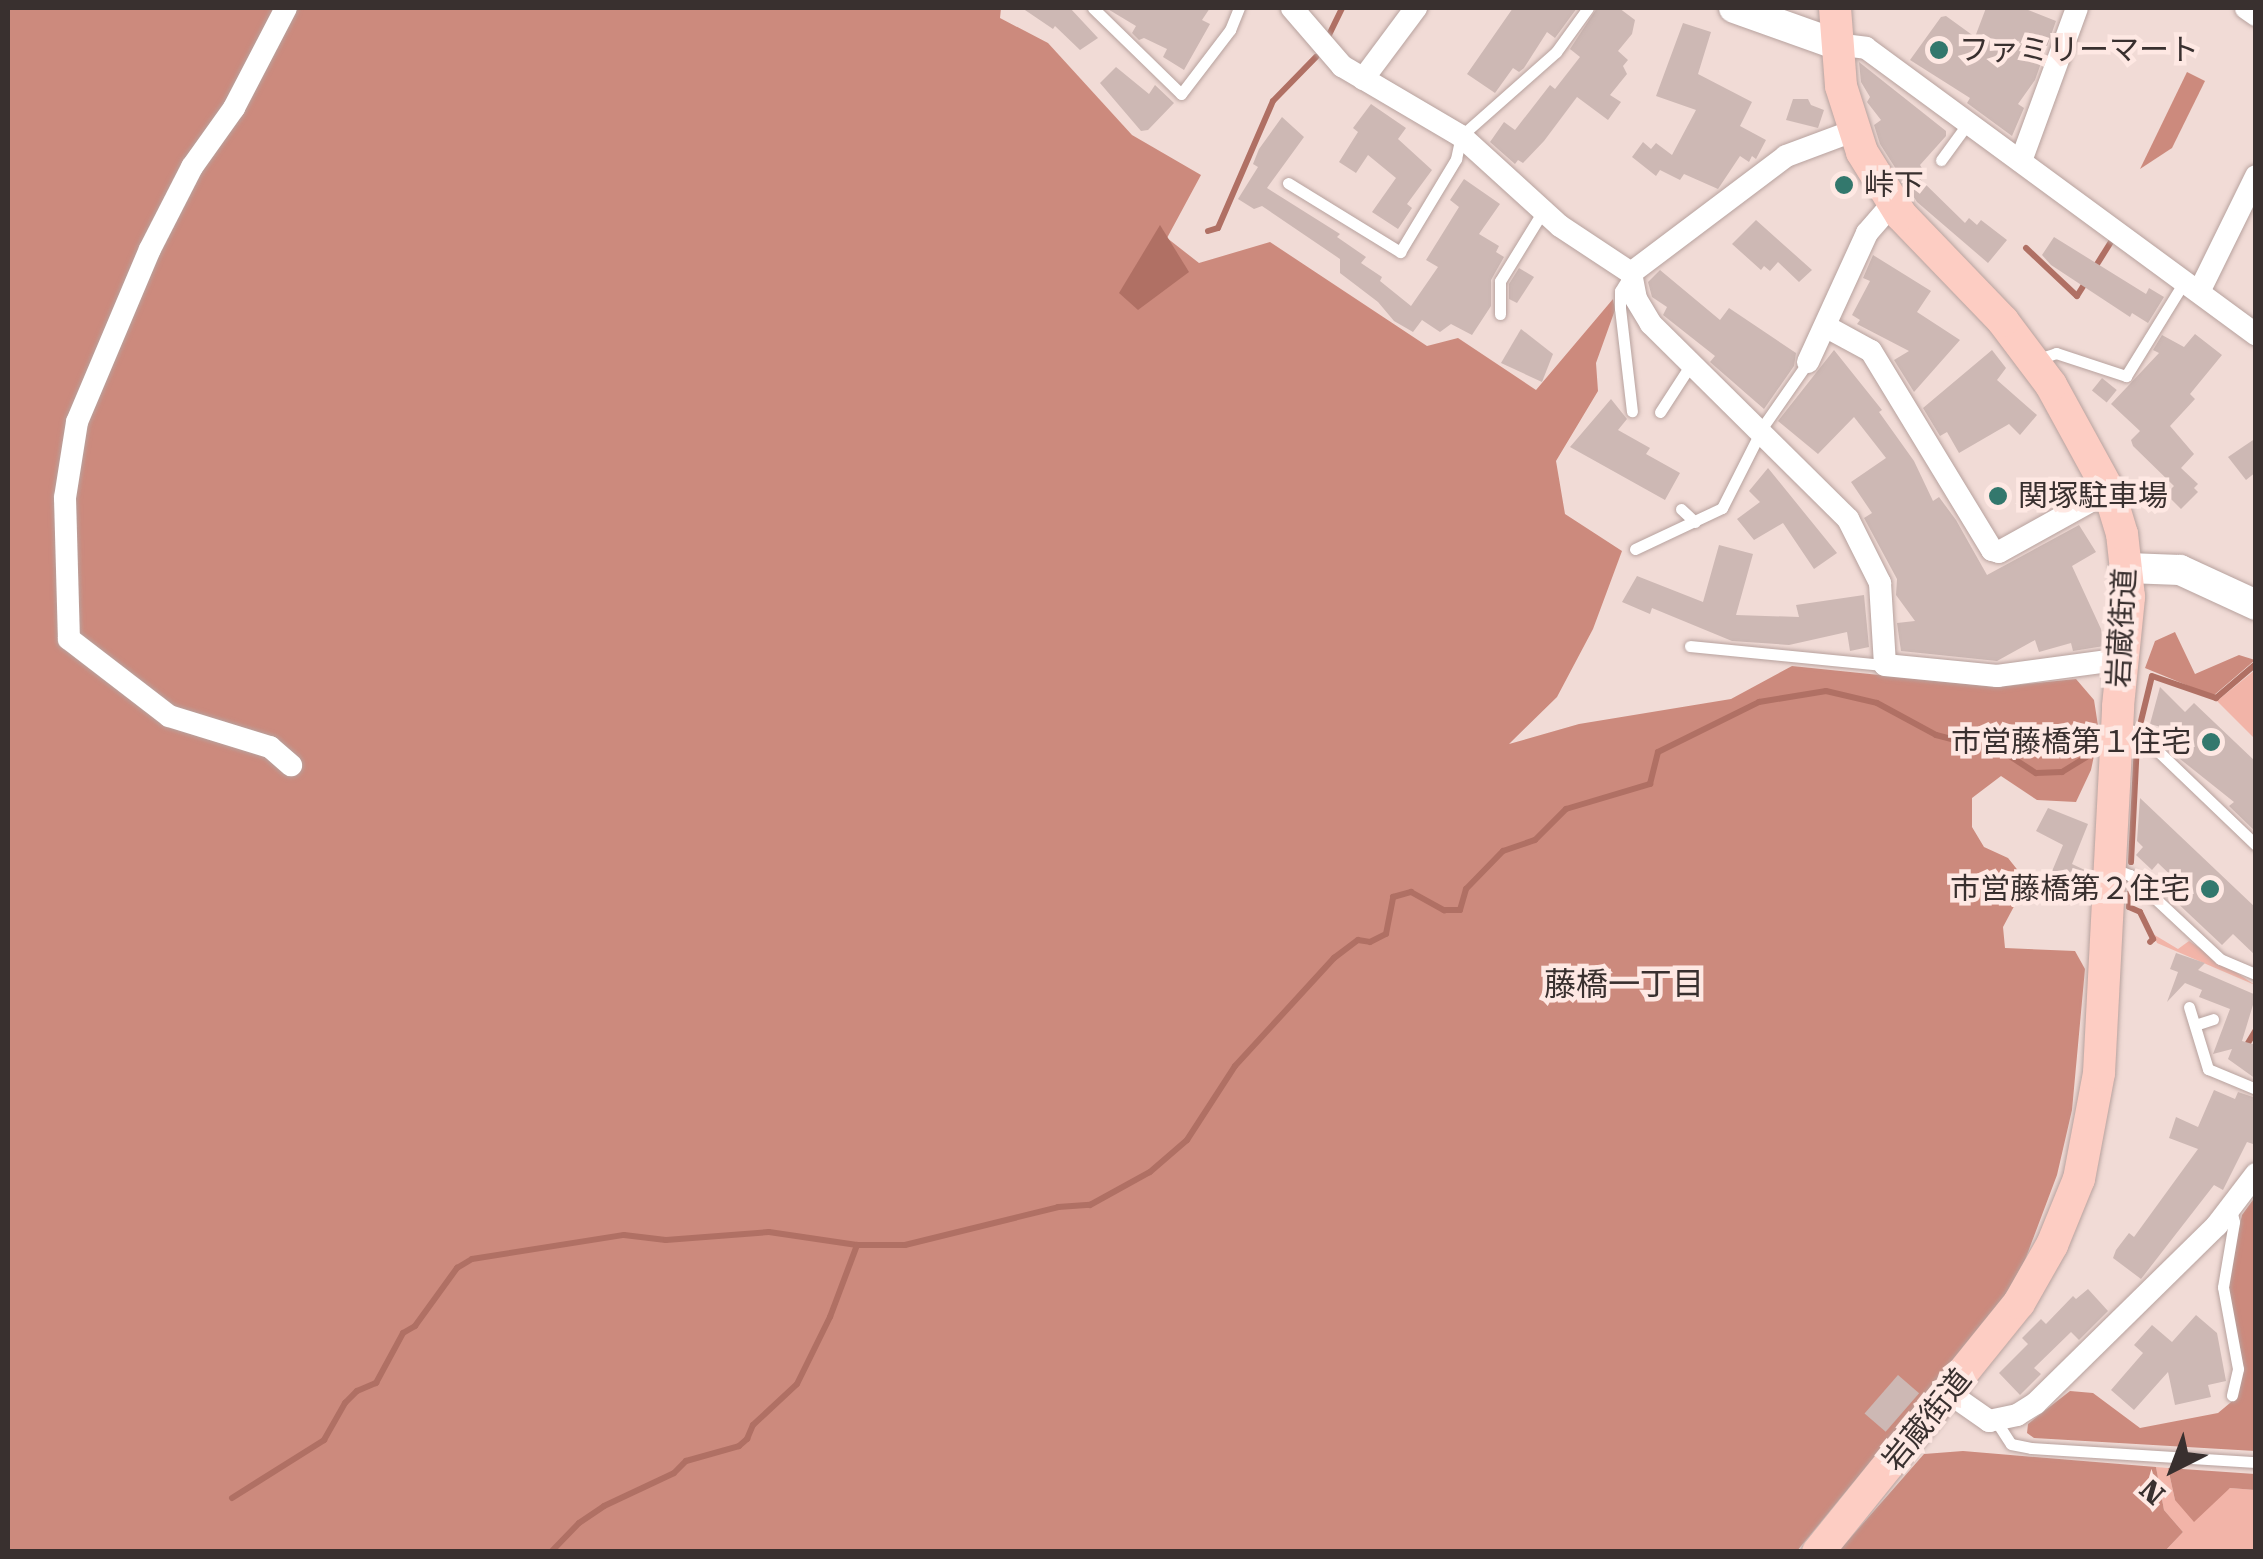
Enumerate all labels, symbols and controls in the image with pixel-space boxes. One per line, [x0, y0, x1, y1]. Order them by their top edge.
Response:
place label: ファミリーマート [1959, 32, 2199, 68]
marker: ファミリーマート [1928, 39, 1950, 61]
place label: 峠下 [1864, 167, 1924, 203]
marker: 峠下 [1833, 174, 1855, 196]
place label: 関塚駐車場 [2018, 478, 2168, 514]
marker: 関塚駐車場 [1987, 485, 2009, 507]
street label: 岩蔵街道 [2101, 567, 2143, 689]
place label: 市営藤橋第１住宅 [1951, 724, 2191, 760]
marker: 市営藤橋第１住宅 [2200, 731, 2222, 753]
place label: 市営藤橋第２住宅 [1950, 871, 2190, 907]
marker: 市営藤橋第２住宅 [2199, 878, 2221, 900]
district label: 藤橋一丁目 [1544, 965, 1704, 1003]
street label: 岩蔵街道 [1875, 1362, 1979, 1478]
north arrow [2123, 1419, 2223, 1519]
text: N [2134, 1472, 2172, 1511]

